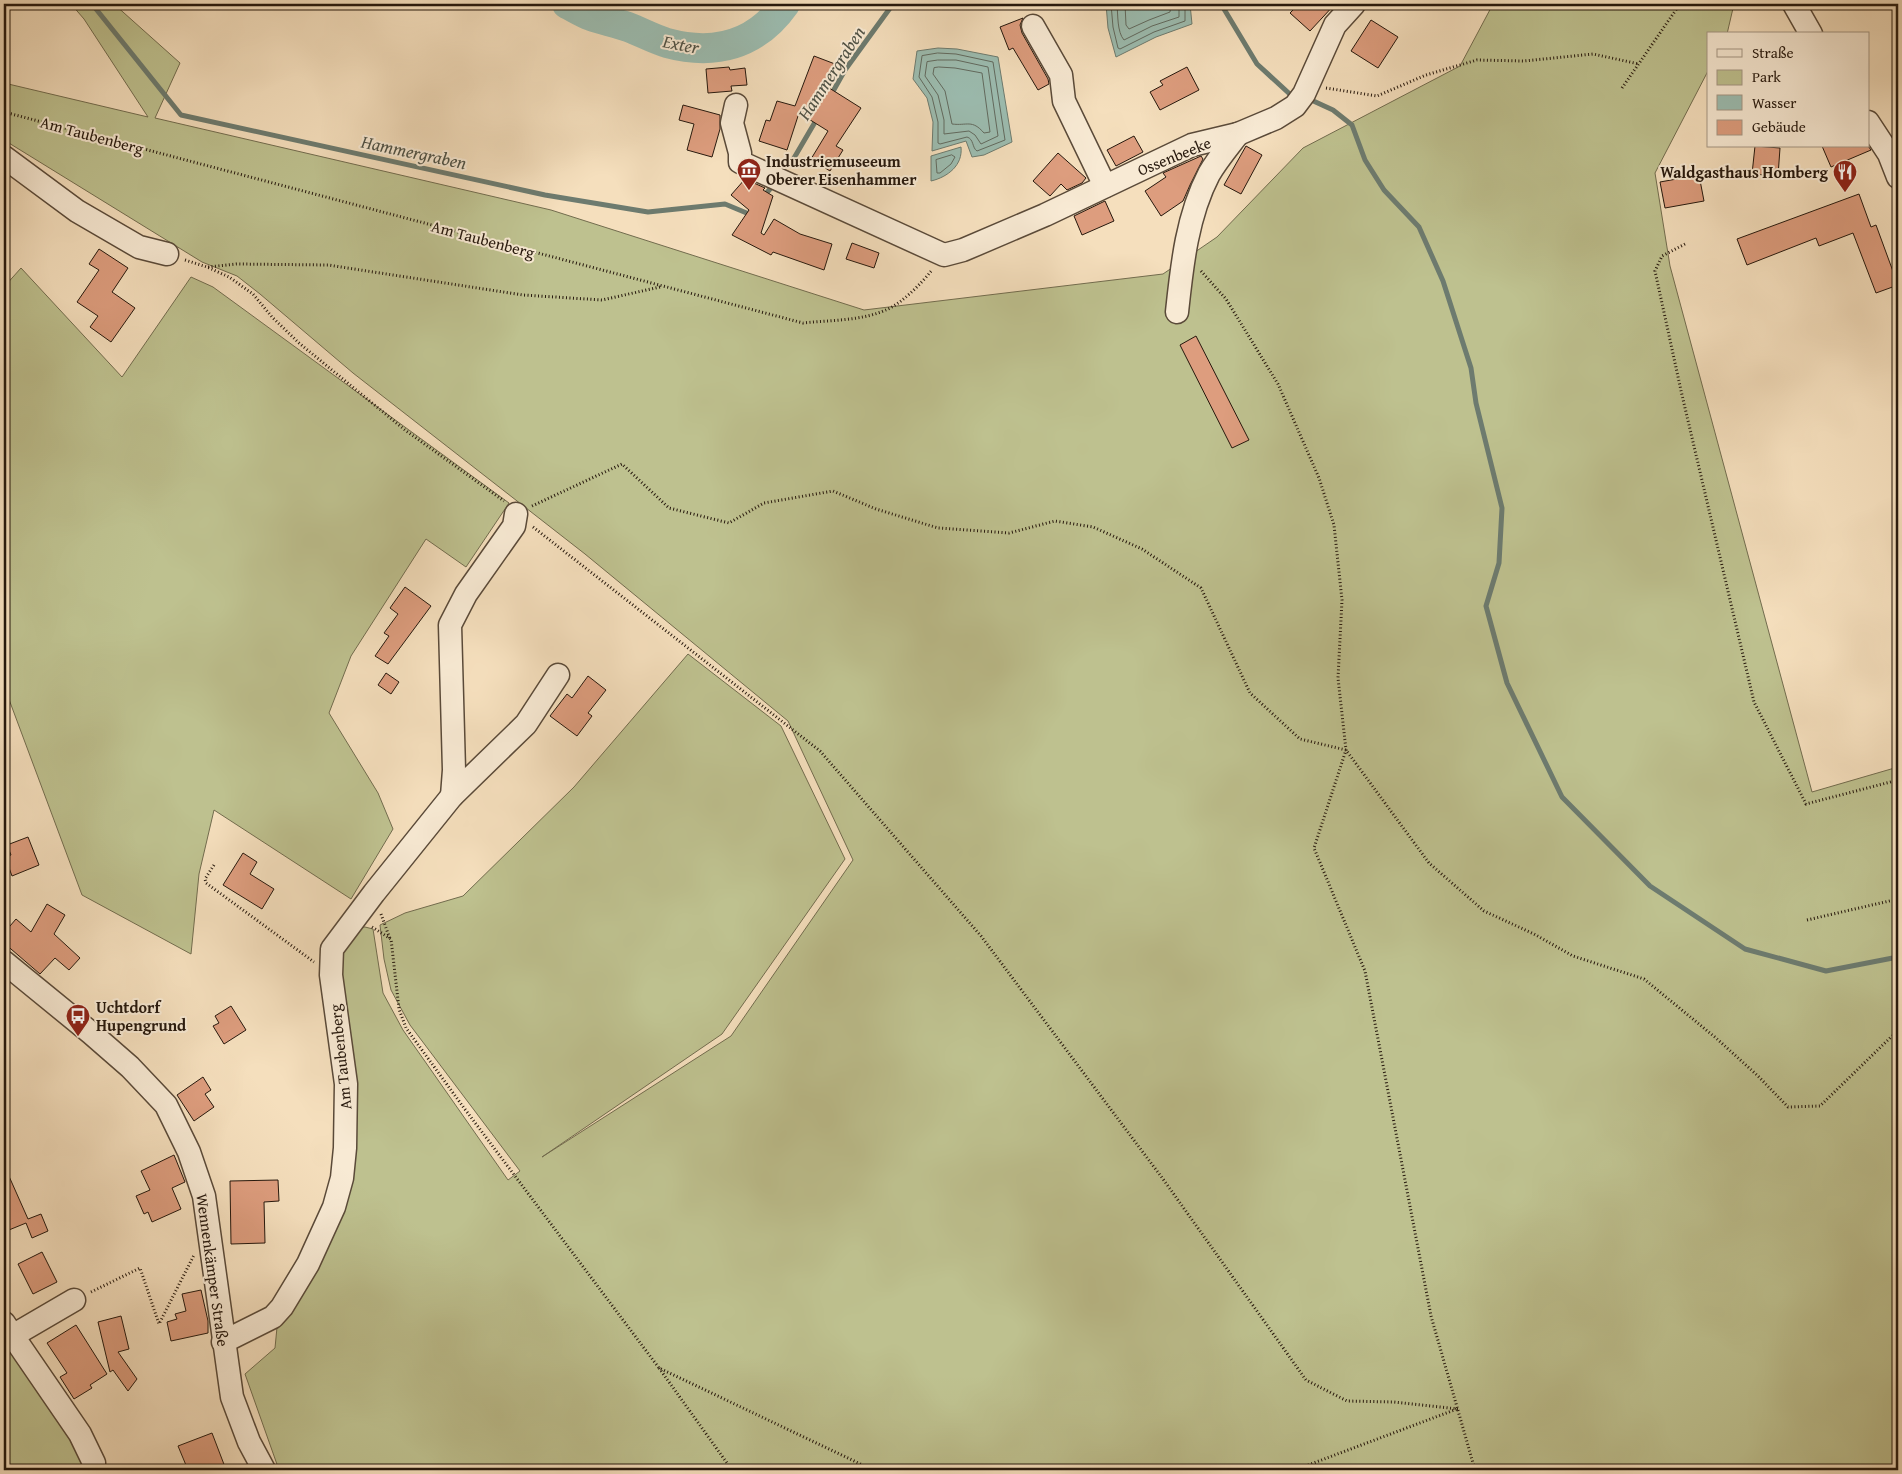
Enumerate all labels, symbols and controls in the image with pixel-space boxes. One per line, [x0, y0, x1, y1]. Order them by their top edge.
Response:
water label: Hammergraben [790, 21, 871, 126]
water label: Exter [660, 27, 703, 61]
legend [1707, 32, 1870, 148]
text: Straße [1752, 42, 1794, 63]
text: Park [1752, 66, 1781, 87]
text: Wasser [1752, 92, 1796, 113]
street label: Am Taubenberg [38, 110, 146, 160]
text: Gebäude [1752, 116, 1806, 137]
water label: Hammergraben [358, 127, 469, 176]
street label: Ossenbeeke [1134, 130, 1214, 182]
place label: Industriemuseeum Oberer Eisenhammer [766, 149, 917, 191]
museum icon: Industriemuseeum Oberer Eisenhammer [736, 157, 762, 191]
restaurant icon: Waldgasthaus Homberg [1832, 159, 1858, 193]
place label: Waldgasthaus Homberg [1660, 160, 1829, 184]
street label: Am Taubenberg [429, 214, 537, 264]
place label: Uchtdorf Hupengrund [96, 995, 187, 1037]
bus stop icon: Uchtdorf Hupengrund [65, 1003, 91, 1037]
street label: Am Taubenberg [323, 1003, 357, 1111]
street label: Wennenkämper Straße [190, 1192, 236, 1348]

